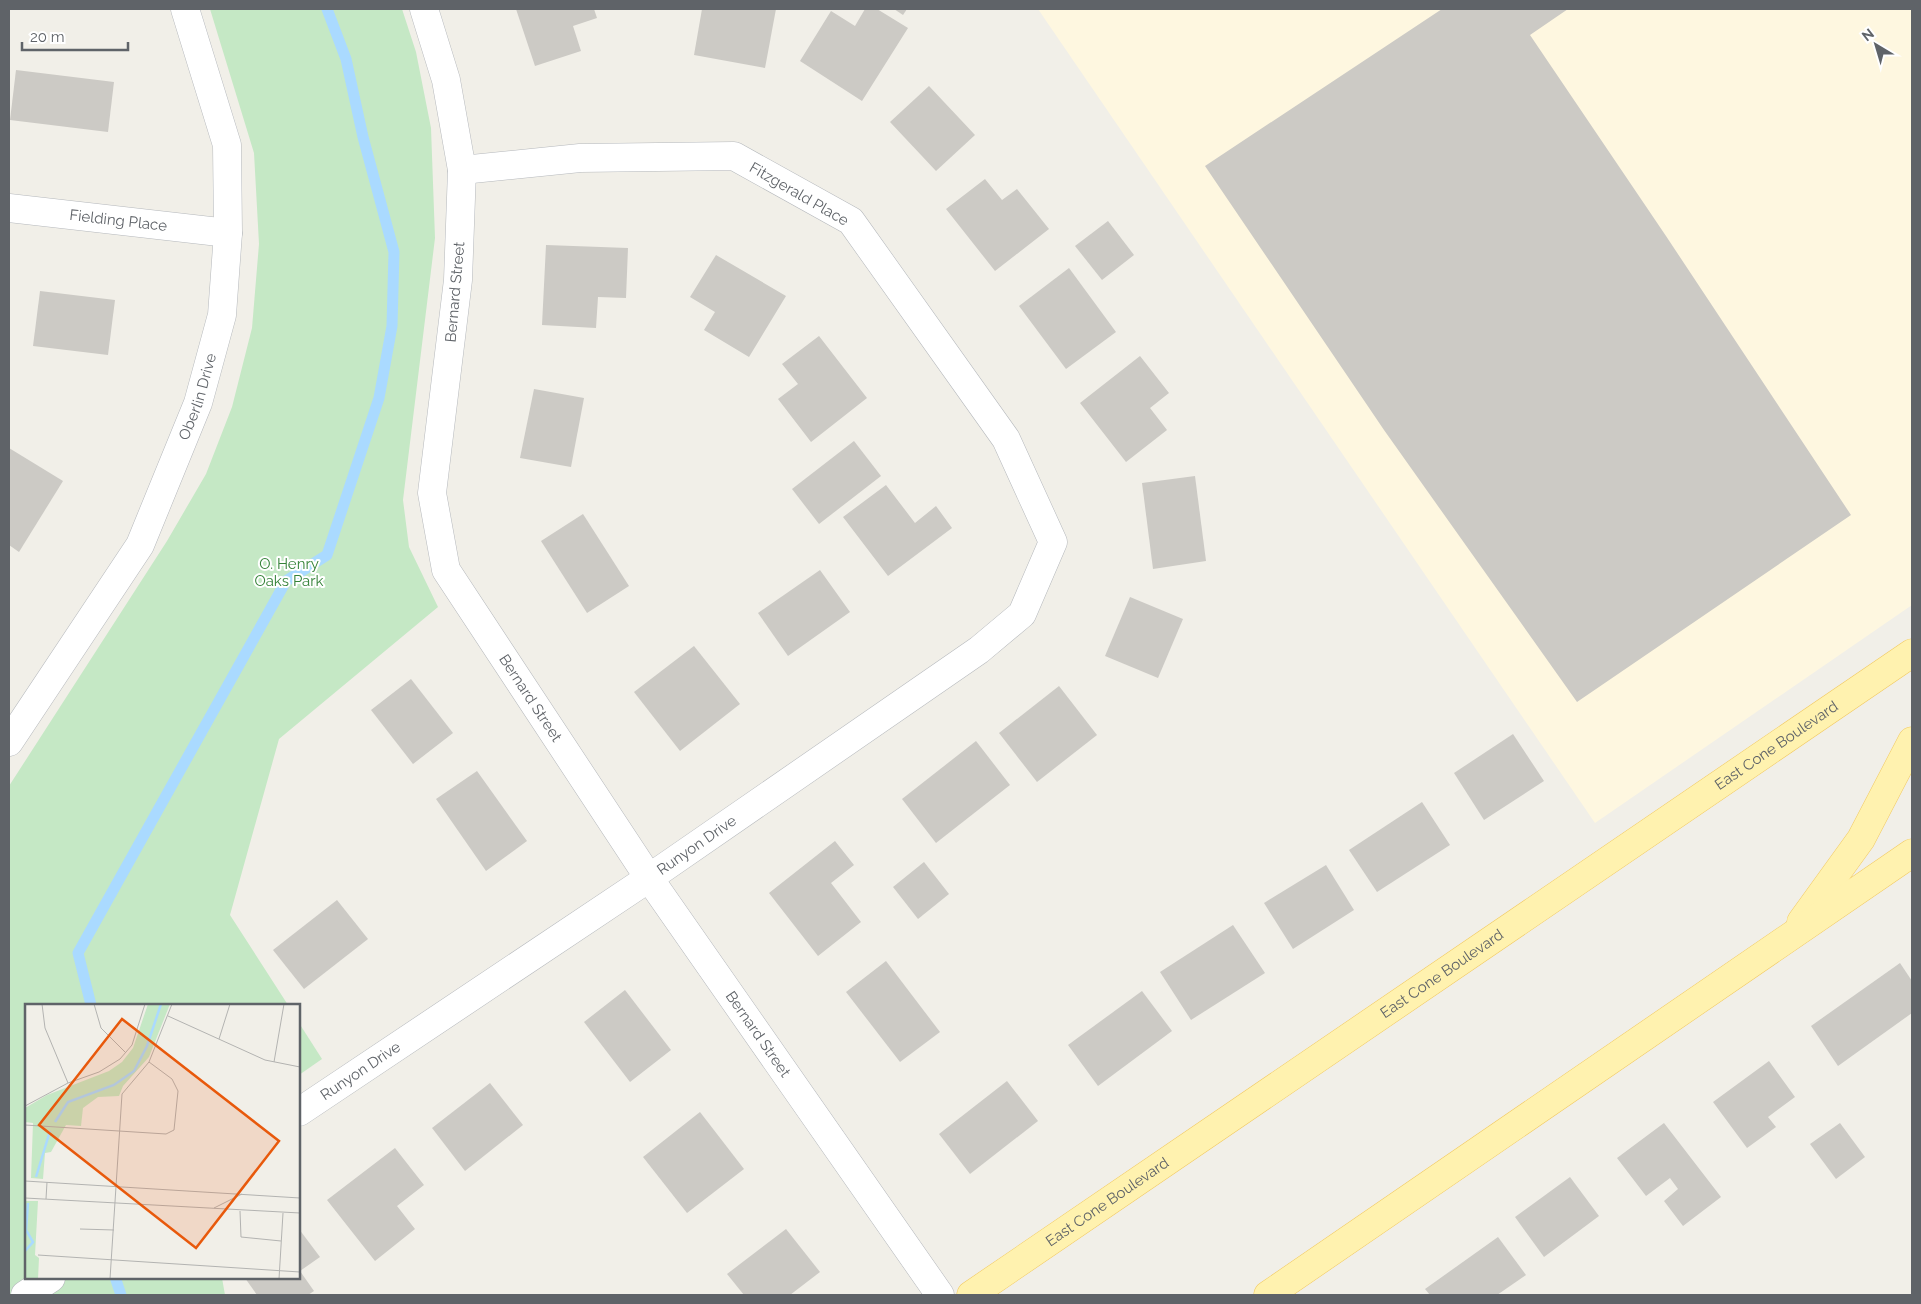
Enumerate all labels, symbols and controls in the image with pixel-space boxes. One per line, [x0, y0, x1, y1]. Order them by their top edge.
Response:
scale bar [22, 20, 129, 52]
north arrow [1851, 20, 1901, 70]
text: N [1859, 25, 1877, 44]
text: 20 m [30, 28, 65, 46]
street label: Fitzgerald Place [746, 158, 852, 230]
street label: Fielding Place [69, 206, 168, 235]
street label: Bernard Street [442, 241, 468, 343]
street label: Oberlin Drive [175, 351, 220, 443]
park label: O. Henry Oaks Park [254, 555, 324, 590]
street label: Bernard Street [495, 651, 566, 745]
street label: East Cone Boulevard [1711, 697, 1841, 794]
street label: Runyon Drive [654, 811, 740, 879]
street label: East Cone Boulevard [1377, 925, 1507, 1022]
street label: Bernard Street [722, 988, 794, 1081]
inset map [25, 1004, 300, 1279]
street label: Runyon Drive [317, 1038, 404, 1104]
street label: East Cone Boulevard [1042, 1154, 1172, 1250]

